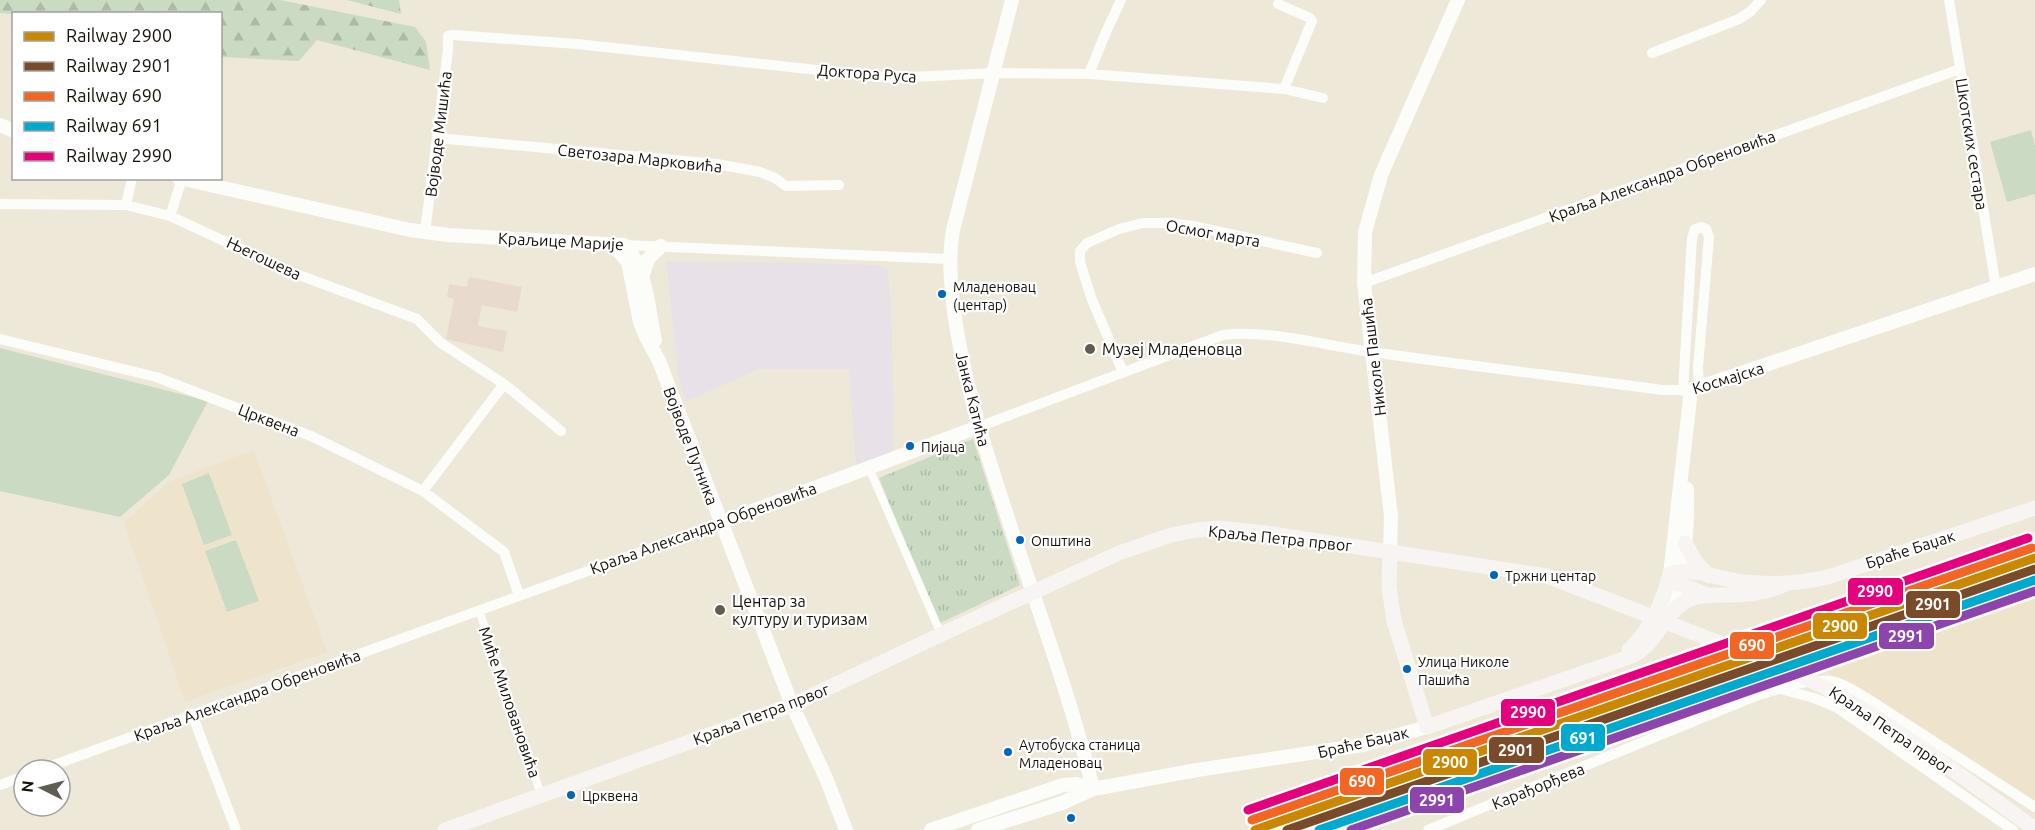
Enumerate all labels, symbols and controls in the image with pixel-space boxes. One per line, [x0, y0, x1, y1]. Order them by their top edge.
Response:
legend [12, 12, 222, 180]
text: Railway 2900 [66, 25, 172, 45]
text: Railway 2901 [66, 55, 172, 75]
street label: Доктора Руса [817, 61, 917, 85]
street label: Војводе Мишића [421, 70, 455, 198]
street label: Шкотских сестара [1953, 77, 1991, 211]
text: Railway 690 [66, 85, 162, 105]
text: Railway 691 [66, 115, 162, 135]
street label: Краља Александра Обреновића [1546, 127, 1778, 225]
street label: Светозара Марковића [557, 140, 723, 176]
text: Railway 2990 [66, 145, 172, 165]
street label: Осмог марта [1164, 216, 1262, 250]
street label: Краљице Марије [498, 229, 624, 253]
street label: Његошева [224, 233, 304, 283]
place label: Младеновац (центар) [953, 279, 1036, 313]
marker: Младеновац (центар) [936, 288, 948, 300]
street label: Николе Пашића [1357, 297, 1389, 417]
place label: Музеј Младеновца [1102, 340, 1242, 358]
marker: Музеј Младеновца [1083, 342, 1097, 356]
street label: Јанка Катића [952, 350, 994, 448]
street label: Космајска [1690, 359, 1766, 397]
street label: Војводе Путника [660, 384, 722, 508]
street label: Црквена [236, 400, 302, 440]
place label: Пијаца [921, 439, 965, 455]
marker: Пијаца [904, 440, 916, 452]
street label: Краља Александра Обреновића [587, 479, 819, 577]
street label: Краља Петра првог [1207, 522, 1353, 555]
street label: Браће Баџак [1863, 526, 1957, 572]
place label: Општина [1031, 533, 1091, 549]
marker: Општина [1014, 534, 1026, 546]
place label: Тржни центар [1505, 568, 1596, 584]
marker: Тржни центар [1488, 569, 1500, 581]
line badge: 2990 [1847, 577, 1904, 606]
text: 2990 [1857, 582, 1893, 600]
line badge: 2901 [1905, 590, 1961, 619]
place label: Центар за културу и туризам [732, 592, 868, 628]
text: 2901 [1915, 595, 1951, 613]
marker: Центар за културу и туризам [713, 603, 727, 617]
line badge: 2900 [1812, 612, 1868, 640]
text: 2900 [1822, 617, 1858, 635]
line badge: 2991 [1878, 622, 1935, 650]
street label: Миће Миловановића [476, 624, 544, 780]
text: 2991 [1888, 627, 1924, 645]
line badge: 690 [1729, 631, 1775, 660]
text: 690 [1738, 636, 1766, 654]
street label: Краља Александра Обреновића [131, 646, 363, 744]
place label: Улица Николе Пашића [1418, 654, 1509, 688]
marker: Улица Николе Пашића [1401, 663, 1413, 675]
street label: Краља Петра првог [690, 680, 832, 748]
street label: Краља Петра првог [1826, 682, 1956, 778]
line badge: 2990 [1500, 698, 1556, 727]
text: 2990 [1510, 703, 1546, 721]
street label: Браће Баџак [1316, 723, 1410, 761]
line badge: 691 [1560, 723, 1606, 752]
text: 691 [1569, 729, 1597, 747]
line badge: 2901 [1488, 736, 1545, 764]
place label: Аутобуска станица Младеновац [1019, 737, 1140, 771]
text: 2901 [1498, 741, 1534, 759]
marker: Аутобуска станица Младеновац [1002, 746, 1014, 758]
line badge: 2900 [1422, 748, 1478, 776]
text: 2900 [1432, 753, 1468, 771]
north arrow [12, 758, 72, 818]
street label: Карађорђева [1489, 759, 1587, 813]
line badge: 690 [1339, 767, 1385, 796]
text: 690 [1348, 772, 1376, 790]
text: N [18, 780, 37, 793]
line badge: 2991 [1409, 786, 1465, 814]
place label: Црквена [582, 788, 638, 804]
marker: Црквена [565, 789, 577, 801]
text: 2991 [1419, 791, 1455, 809]
unlabelled marker [1065, 812, 1077, 824]

